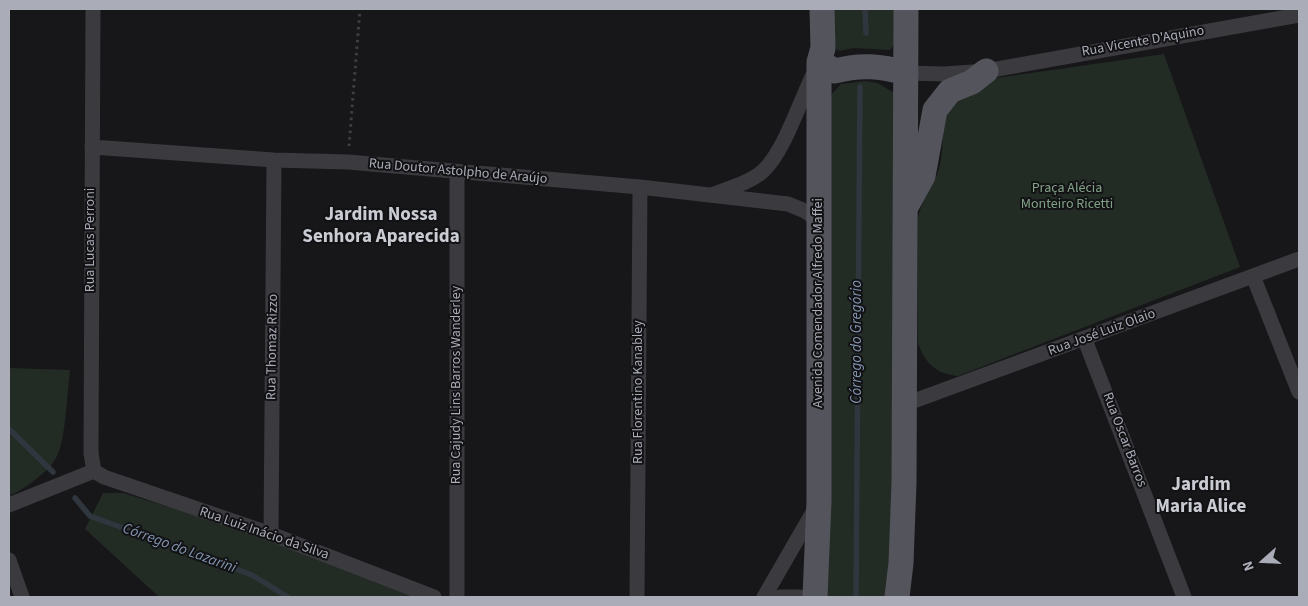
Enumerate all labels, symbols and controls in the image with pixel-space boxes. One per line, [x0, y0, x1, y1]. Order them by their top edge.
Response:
street label: Rua Vicente D'Aquino [1080, 23, 1206, 61]
street label: Rua Doutor Astolpho de Araújo [368, 156, 548, 188]
park label: Praça Alécia Monteiro Ricetti [1021, 181, 1113, 213]
street label: Rua Lucas Perroni [83, 188, 99, 292]
street label: Avenida Comendador Alfredo Maffei [811, 198, 827, 408]
district label: Jardim Nossa Senhora Aparecida [302, 205, 460, 249]
water label: Córrego do Gregório [849, 280, 867, 404]
street label: Rua Cajudy Lins Barros Wanderley [449, 286, 465, 484]
street label: Rua Thomaz Rizzo [264, 294, 282, 400]
street label: Rua José Luiz Olaio [1046, 306, 1158, 360]
street label: Rua Florentino Kanabley [631, 320, 647, 464]
street label: Rua Oscar Barros [1098, 390, 1150, 490]
district label: Jardim Maria Alice [1156, 475, 1246, 519]
street label: Rua Luiz Inácio da Silva [197, 504, 331, 564]
water label: Córrego do Lazarini [120, 520, 238, 578]
north arrow [1238, 536, 1288, 586]
text: N [1238, 558, 1260, 574]

